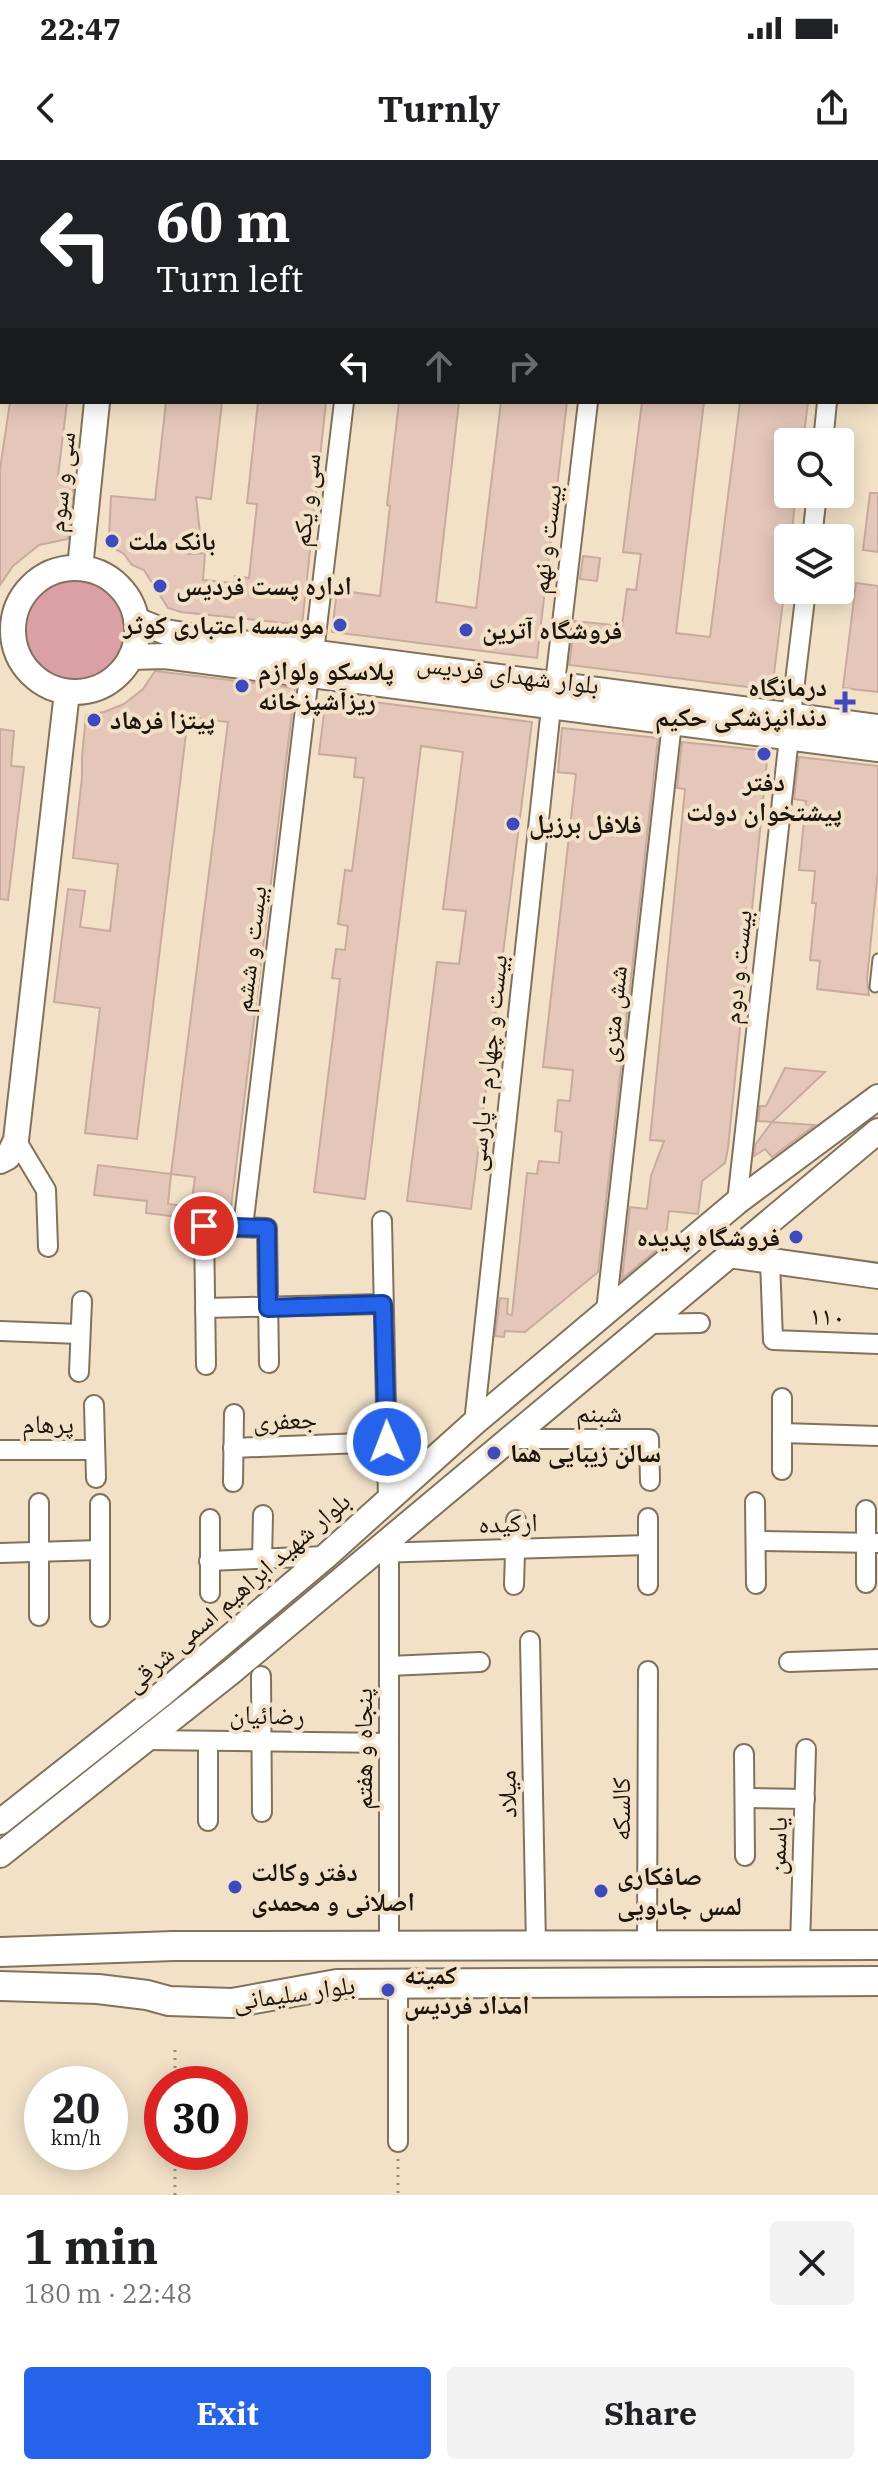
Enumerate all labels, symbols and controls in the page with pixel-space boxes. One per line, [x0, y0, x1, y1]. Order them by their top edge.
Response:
text: 22:47 [40, 9, 121, 48]
text: Turnly [378, 85, 500, 132]
icon: back [24, 86, 68, 130]
icon: share [810, 86, 854, 130]
text: 60 m [156, 185, 291, 257]
icon: left [24, 192, 128, 296]
text: Turn left [156, 255, 303, 302]
icon: left [333, 344, 377, 388]
icon: ahead [417, 344, 461, 388]
icon: right [501, 344, 545, 388]
map controls [774, 428, 854, 604]
button: search [774, 428, 854, 508]
street label: سی و سوم [38, 430, 84, 534]
street label: سی و یکم [282, 451, 329, 549]
street label: بیست و نهم [521, 482, 570, 596]
place label: بانک ملت [128, 523, 216, 557]
button: layers [774, 524, 854, 604]
marker: بانک ملت [103, 532, 121, 550]
place label: اداره پست فردیس [176, 568, 352, 602]
marker: اداره پست فردیس [151, 577, 169, 595]
place label: موسسه اعتباری کوثر [123, 607, 324, 641]
place label: فروشگاه آترین [482, 612, 622, 646]
marker: موسسه اعتباری کوثر [331, 616, 349, 634]
marker: فروشگاه آترین [457, 621, 475, 639]
street label: بلوار شهدای فردیس [415, 645, 601, 701]
place label: پلاسکو ولوازم ریزآشپزخانه [258, 653, 394, 717]
place label: درمانگاه دندانپزشکی حکیم [655, 669, 827, 735]
marker: پلاسکو ولوازم ریزآشپزخانه [233, 677, 251, 695]
marker: درمانگاه دندانپزشکی حکیم [834, 691, 856, 713]
place label: پیتزا فرهاد [110, 702, 215, 736]
marker: پیتزا فرهاد [85, 711, 103, 729]
marker: دفتر پیشتخوان دولت [755, 745, 773, 763]
place label: دفتر پیشتخوان دولت [686, 764, 842, 828]
place label: فلافل برزیل [529, 806, 642, 840]
marker: فلافل برزیل [504, 815, 522, 833]
street label: بیست و ششم [224, 884, 275, 1014]
street label: بیست و دوم [713, 908, 761, 1026]
street label: بیست و چهارم - پارسی [458, 953, 516, 1173]
street label: شش متری [590, 964, 634, 1064]
pin [170, 1192, 238, 1260]
icon: arrive [182, 1204, 226, 1248]
place label: فروشگاه پدیده [637, 1219, 780, 1253]
marker: فروشگاه پدیده [787, 1228, 805, 1246]
street label: ۱۱۰ [809, 1297, 845, 1333]
street label: شبنم [576, 1395, 622, 1430]
position arrow [345, 1400, 429, 1484]
street label: جعفری [252, 1401, 318, 1437]
street label: پرهام [22, 1406, 74, 1442]
place label: سالن زیبایی هما [510, 1435, 661, 1469]
marker: سالن زیبایی هما [485, 1444, 503, 1462]
street label: بلوار شهید ابراهیم اسمی شرقی [116, 1483, 357, 1700]
street label: ارکیده [478, 1504, 538, 1540]
street label: پنجاه و هفتم [345, 1688, 380, 1810]
street label: رضائیان [229, 1696, 305, 1732]
street label: میلاد [489, 1770, 523, 1818]
street label: کالسکه [603, 1777, 637, 1841]
street label: یاسمن [758, 1816, 794, 1876]
place label: دفتر وکالت اصلانی و محمدی [251, 1854, 415, 1918]
place label: صافکاری لمس جادویی [617, 1858, 742, 1922]
marker: دفتر وکالت اصلانی و محمدی [226, 1878, 244, 1896]
marker: صافکاری لمس جادویی [592, 1882, 610, 1900]
place label: کمیته امداد فردیس [404, 1957, 530, 2021]
street label: بلوار سلیمانی [231, 1967, 357, 2017]
marker: کمیته امداد فردیس [379, 1981, 397, 1999]
speed limit sign: 30 [144, 2066, 248, 2170]
text: 20 [52, 2082, 100, 2134]
text: km/h [51, 2124, 101, 2151]
text: 1 min [24, 2215, 158, 2277]
button: close [770, 2221, 854, 2305]
text: 180 m · 22:48 [24, 2276, 192, 2310]
button: Exit [24, 2367, 431, 2459]
button: Share [447, 2367, 854, 2459]

